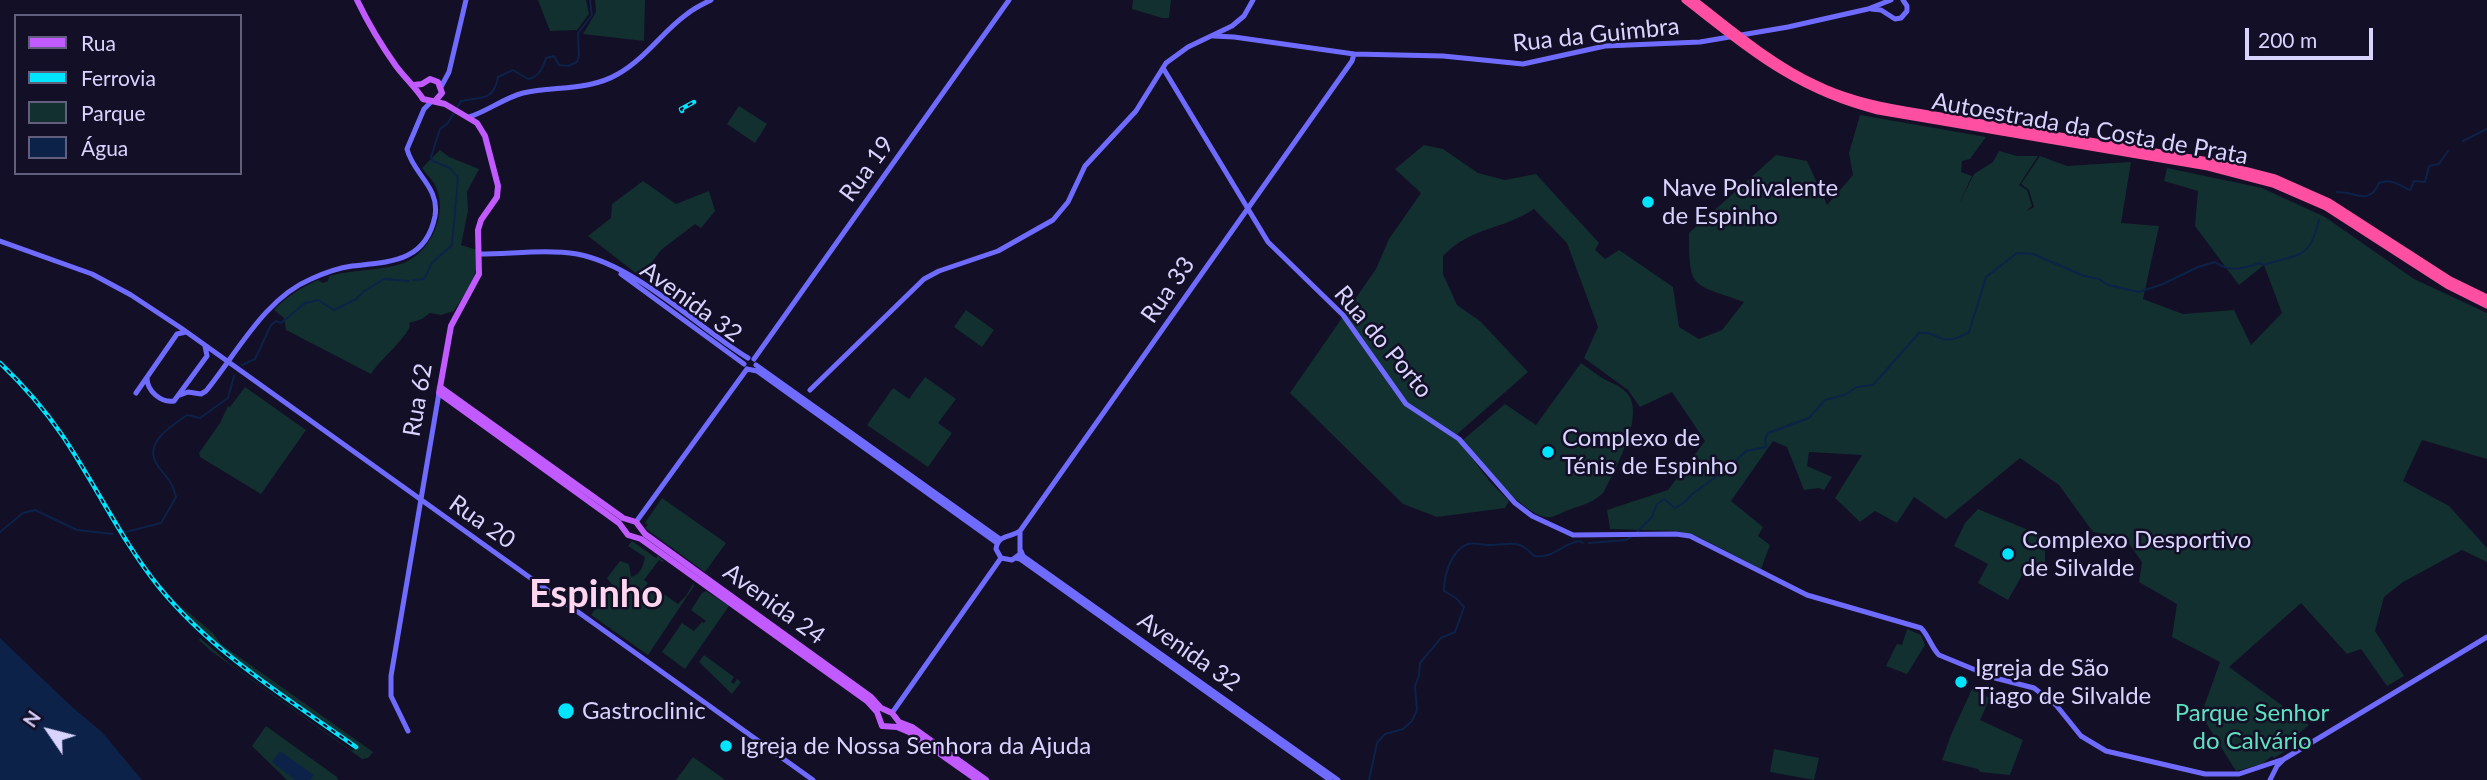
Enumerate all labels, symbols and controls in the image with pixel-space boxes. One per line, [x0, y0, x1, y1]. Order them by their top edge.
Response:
street label: Rua da Guimbra [1511, 12, 1681, 58]
legend [14, 14, 242, 175]
scale bar [2249, 14, 2377, 58]
text: 200 m [2258, 27, 2317, 52]
text: Rua [81, 30, 116, 55]
text: Ferrovia [81, 65, 156, 90]
street label: Autoestrada da Costa de Prata [1930, 87, 2250, 171]
text: Parque [81, 100, 146, 125]
street label: Rua 19 [834, 131, 900, 207]
text: Água [81, 135, 128, 160]
place label: Nave Polivalente de Espinho [1662, 174, 1838, 230]
marker: Nave Polivalente de Espinho [1640, 194, 1656, 210]
street label: Rua 33 [1135, 251, 1201, 329]
street label: Avenida 32 [635, 256, 747, 348]
street label: Rua do Porto [1328, 280, 1438, 404]
street label: Rua 62 [397, 361, 439, 439]
place label: Complexo de Ténis de Espinho [1562, 424, 1738, 480]
marker: Complexo de Ténis de Espinho [1540, 444, 1556, 460]
street label: Rua 20 [443, 489, 521, 555]
place label: Complexo Desportivo de Silvalde [2022, 526, 2251, 582]
marker: Complexo Desportivo de Silvalde [2000, 546, 2016, 562]
street label: Avenida 24 [718, 558, 830, 650]
district label: Espinho [529, 572, 663, 618]
street label: Avenida 32 [1132, 606, 1246, 698]
place label: Igreja de São Tiago de Silvalde [1975, 654, 2151, 710]
marker: Igreja de São Tiago de Silvalde [1953, 674, 1969, 690]
north arrow [14, 696, 84, 766]
place label: Gastroclinic [582, 697, 706, 725]
park label: Parque Senhor do Calvário [2175, 699, 2329, 755]
marker: Gastroclinic [556, 701, 576, 721]
text: N [18, 706, 45, 731]
place label: Igreja de Nossa Senhora da Ajuda [740, 732, 1091, 760]
marker: Igreja de Nossa Senhora da Ajuda [718, 738, 734, 754]

